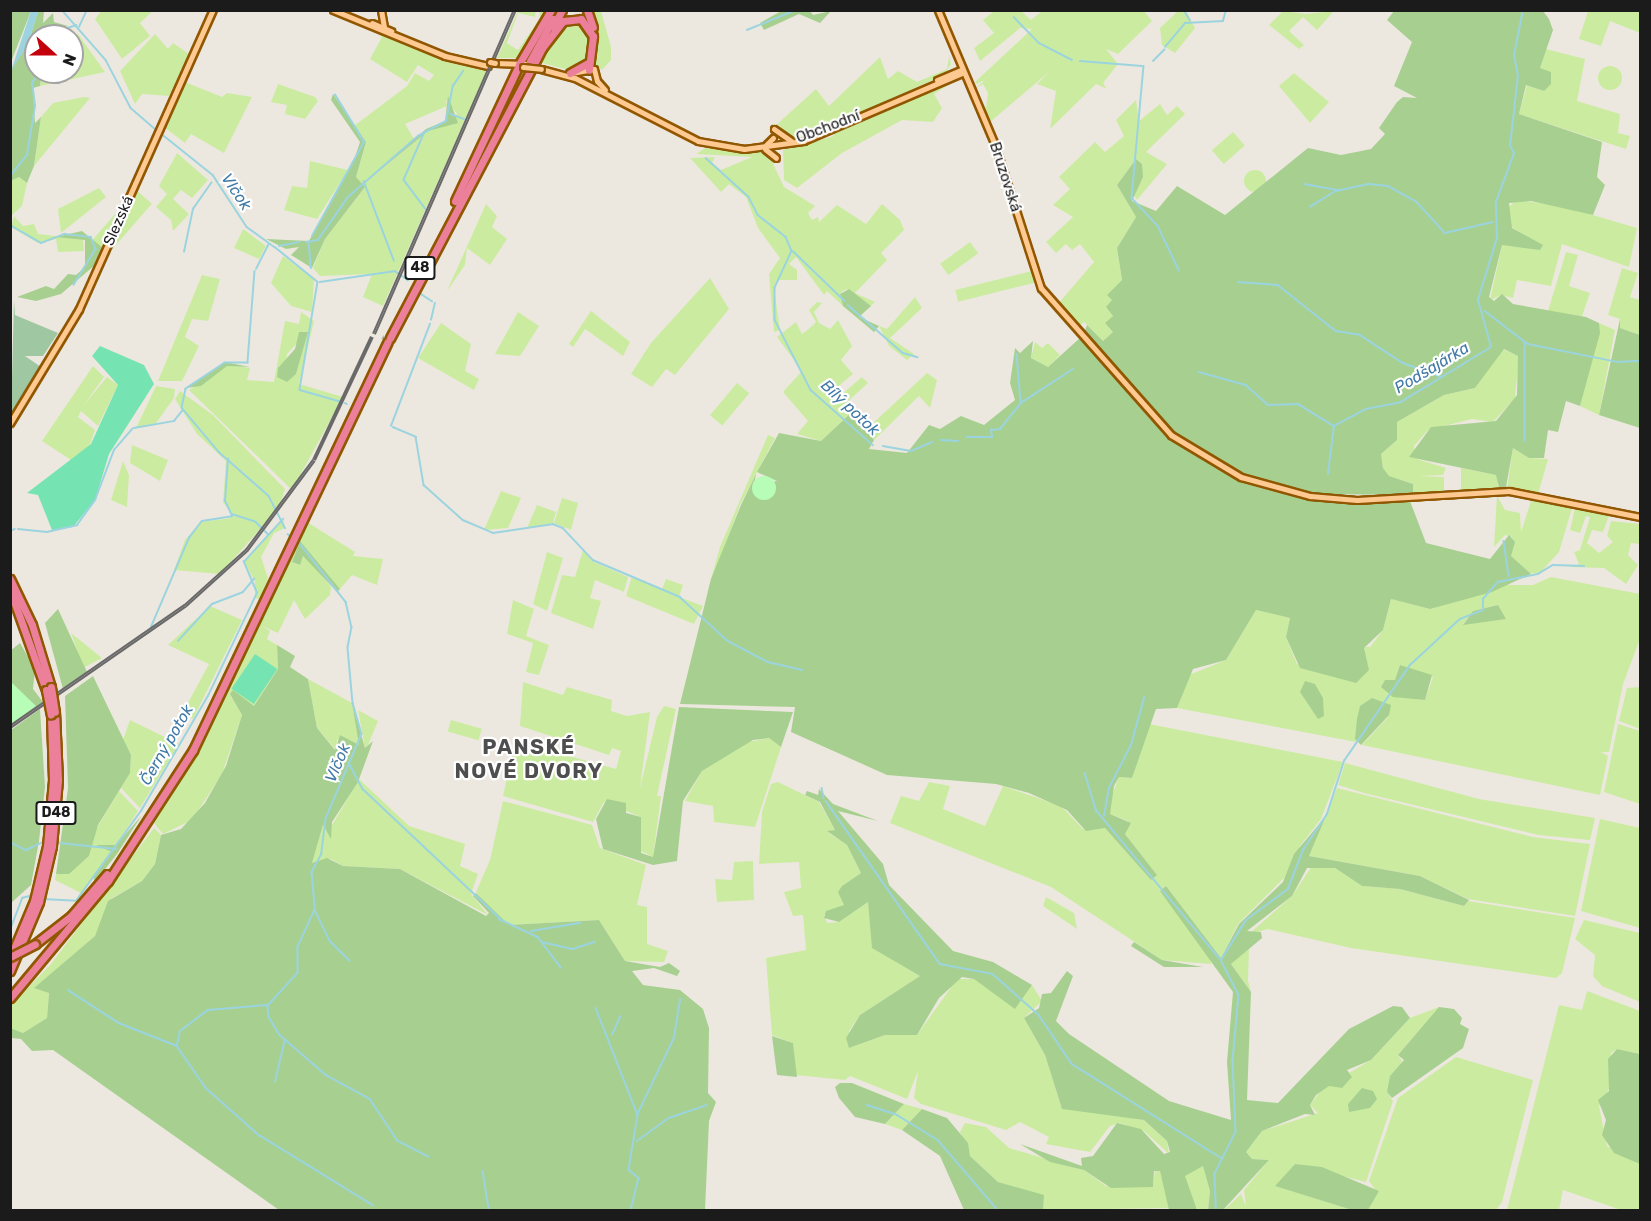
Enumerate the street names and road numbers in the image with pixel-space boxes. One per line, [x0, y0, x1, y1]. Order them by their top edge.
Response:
street label: Obchodní [794, 107, 862, 147]
street label: Bruzovská [985, 140, 1025, 214]
street label: Slezská [100, 193, 138, 249]
road number: 48 [404, 257, 436, 279]
road number: D48 [35, 802, 77, 824]

